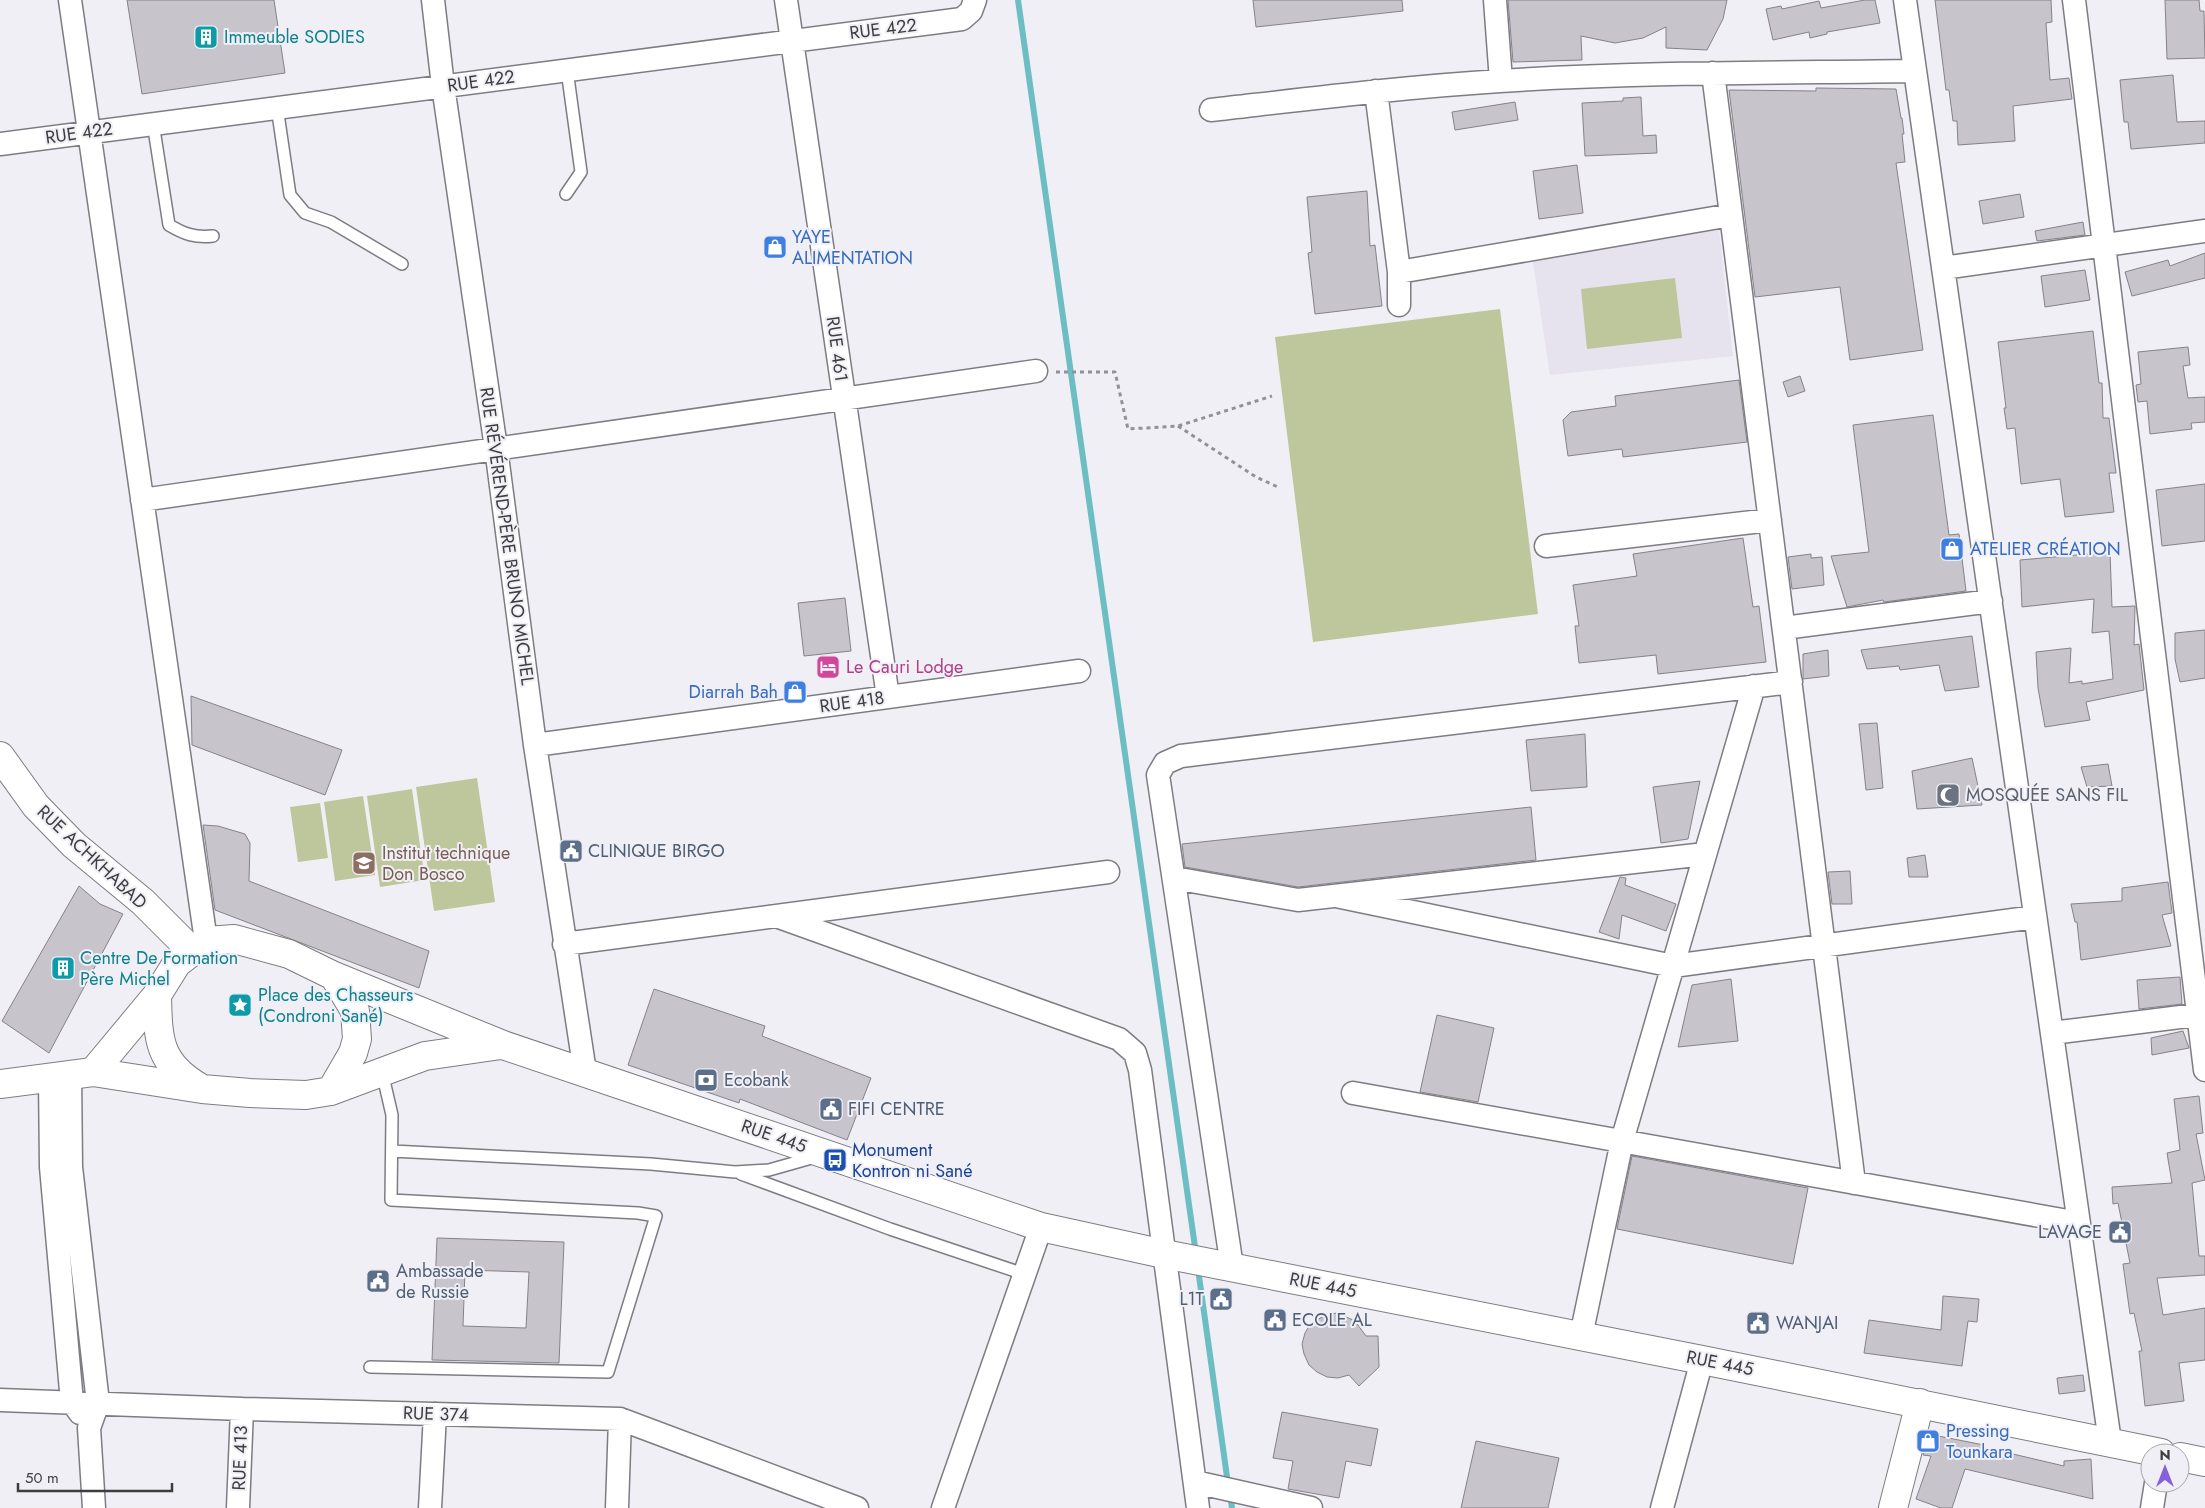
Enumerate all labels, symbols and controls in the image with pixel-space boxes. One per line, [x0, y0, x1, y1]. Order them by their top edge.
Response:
street label: RUE 422 [848, 12, 918, 46]
building icon: Immeuble SODIES [193, 24, 219, 50]
place label: Immeuble SODIES [224, 24, 365, 50]
street label: RUE 422 [446, 63, 516, 99]
street label: RUE 422 [44, 115, 114, 151]
place label: YAYE ALIMENTATION [792, 224, 913, 271]
shop icon: YAYE ALIMENTATION [762, 234, 788, 260]
street label: RUE 461 [820, 315, 854, 383]
street label: RUE RÉVÉREND-PÈRE BRUNO MICHEL [473, 385, 541, 687]
shop icon: ATELIER CRÉATION [1939, 536, 1965, 562]
place label: ATELIER CRÉATION [1970, 536, 2121, 562]
hotel icon: Le Cauri Lodge [815, 654, 841, 680]
place label: Le Cauri Lodge [846, 654, 963, 680]
place label: Diarrah Bah [688, 679, 778, 705]
shop icon: Diarrah Bah [782, 679, 808, 705]
street label: RUE 418 [818, 685, 886, 719]
mosque icon: MOSQUÉE SANS FIL [1935, 782, 1961, 808]
place label: MOSQUÉE SANS FIL [1966, 782, 2128, 808]
street label: RUE ACHKHABAD [31, 799, 153, 915]
public building icon: CLINIQUE BIRGO [558, 838, 584, 864]
place label: CLINIQUE BIRGO [588, 838, 725, 864]
place label: Institut technique Don Bosco [382, 840, 510, 887]
school or university icon: Institut technique Don Bosco [351, 850, 377, 876]
place label: Centre De Formation Père Michel [80, 945, 238, 992]
building icon: Centre De Formation Père Michel [50, 955, 76, 981]
place label: Place des Chasseurs (Condroni Sané) [258, 982, 413, 1029]
place icon: Place des Chasseurs (Condroni Sané) [227, 992, 253, 1018]
bank icon: Ecobank [693, 1067, 719, 1093]
place label: Ecobank [724, 1067, 789, 1093]
public building icon: FIFI CENTRE [818, 1096, 844, 1122]
place label: FIFI CENTRE [848, 1096, 945, 1122]
street label: RUE 445 [738, 1113, 810, 1159]
place label: Monument Kontron ni Sané [852, 1137, 973, 1184]
bus stop icon: Monument Kontron ni Sané [822, 1147, 848, 1173]
place label: LAVAGE [2038, 1219, 2102, 1245]
public building icon: LAVAGE [2107, 1219, 2133, 1245]
place label: Ambassade de Russie [396, 1258, 484, 1305]
street label: RUE 445 [1287, 1266, 1359, 1304]
public building icon: Ambassade de Russie [365, 1268, 391, 1294]
place label: L1T [1179, 1286, 1205, 1312]
public building icon: L1T [1208, 1286, 1234, 1312]
public building icon: ECOLE AL [1262, 1307, 1288, 1333]
place label: ECOLE AL [1292, 1307, 1372, 1333]
public building icon: WANJAI [1745, 1310, 1771, 1336]
place label: WANJAI [1776, 1310, 1838, 1336]
street label: RUE 445 [1684, 1344, 1756, 1382]
street label: RUE 374 [402, 1400, 470, 1428]
place label: Pressing Tounkara [1946, 1418, 2013, 1465]
street label: RUE 413 [226, 1425, 254, 1491]
shop icon: Pressing Tounkara [1915, 1428, 1941, 1454]
north arrow [2140, 1443, 2190, 1493]
text: N [2159, 1445, 2171, 1465]
scale bar [18, 1460, 171, 1492]
text: 50 m [25, 1467, 59, 1489]

